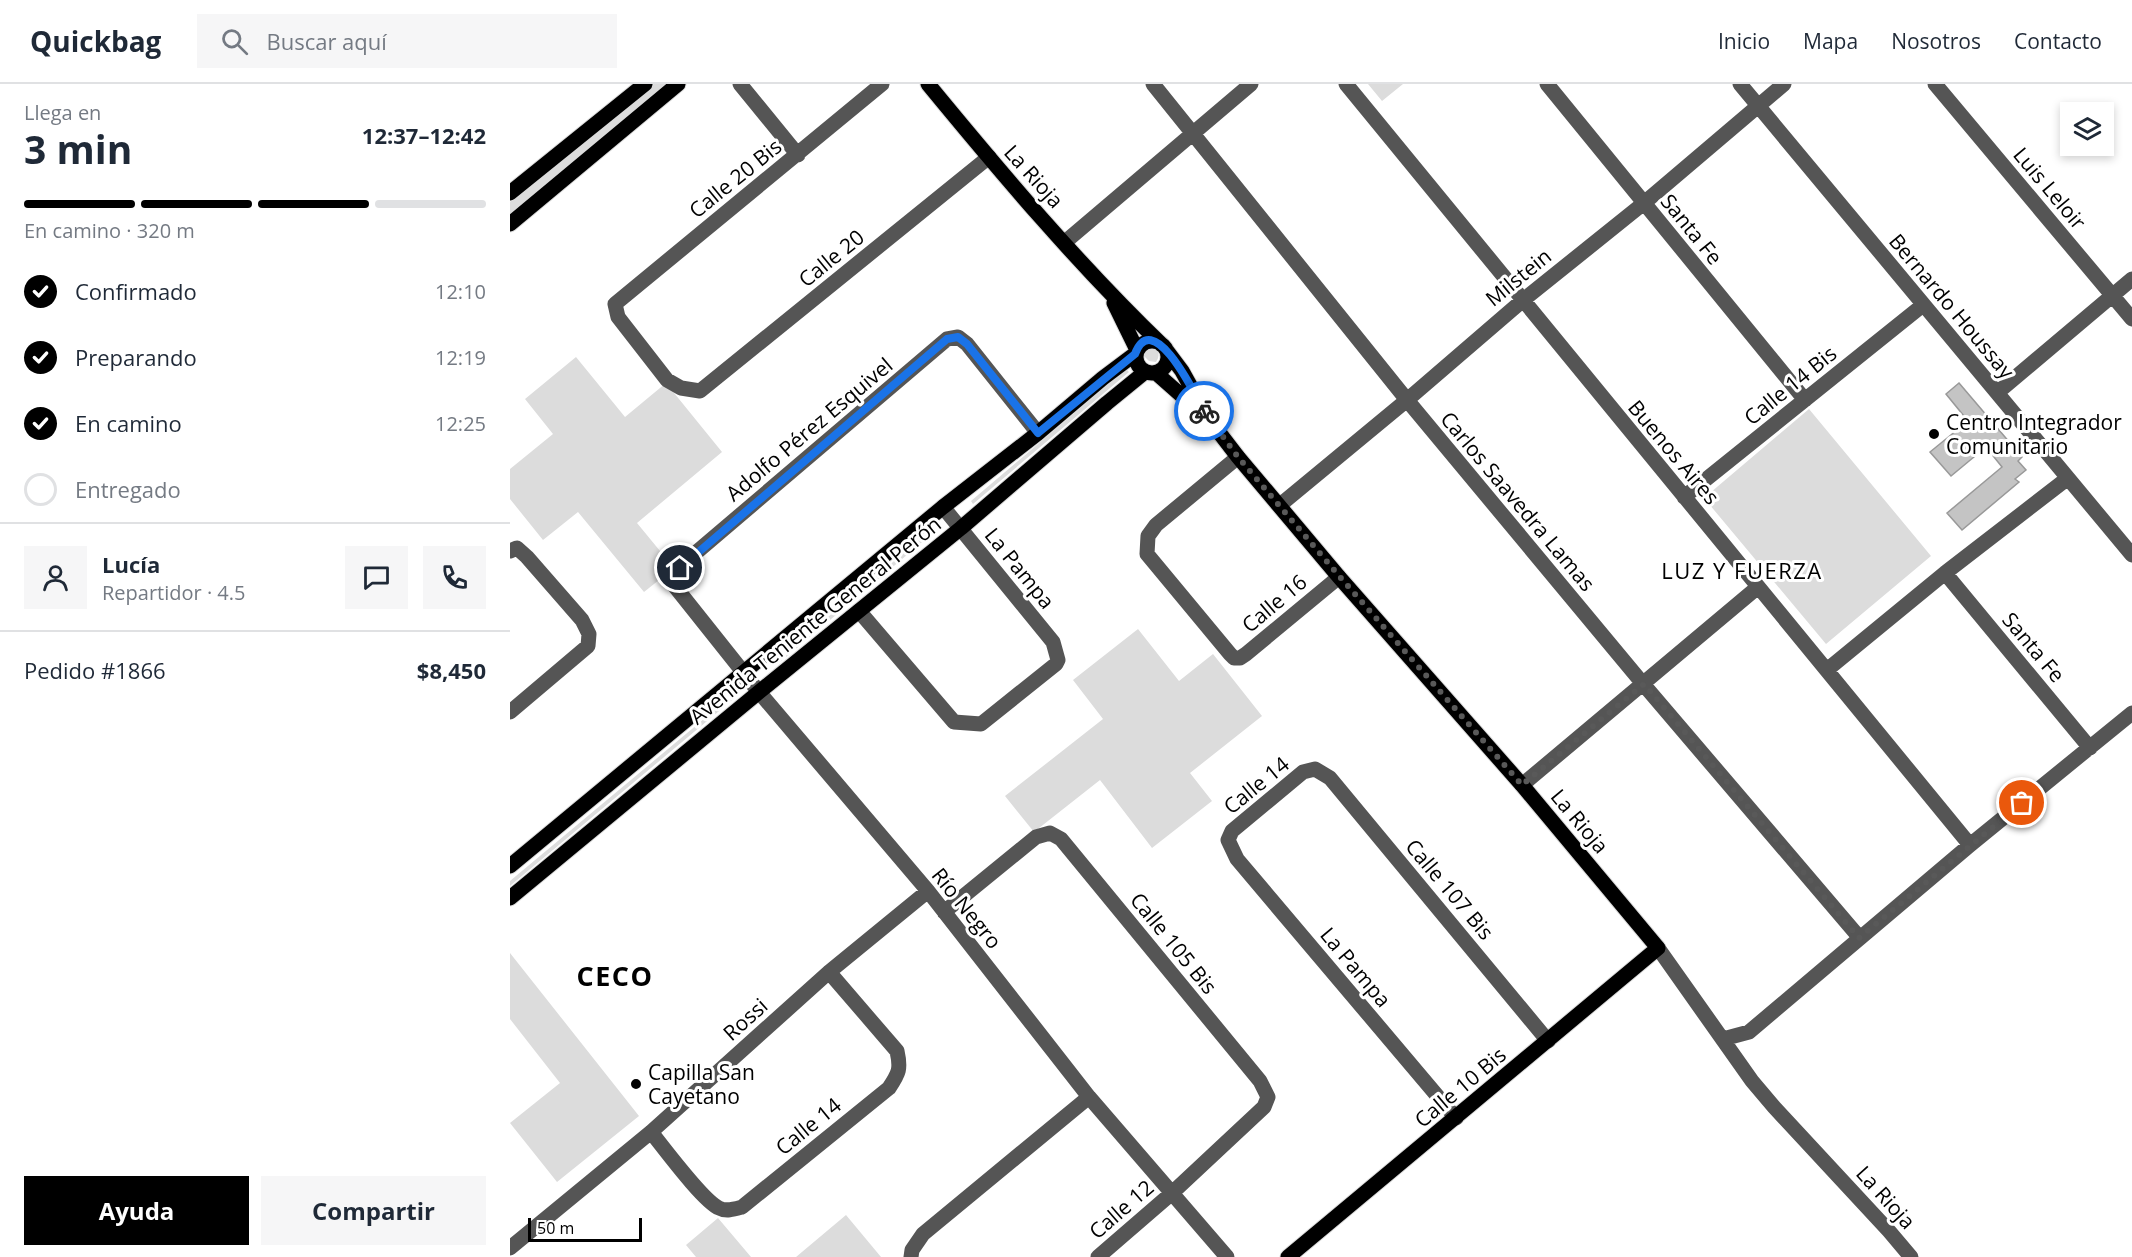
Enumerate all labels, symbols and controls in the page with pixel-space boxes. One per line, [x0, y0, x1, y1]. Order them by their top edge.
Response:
search box [197, 14, 617, 68]
text: Quickbag [30, 22, 161, 60]
icon: search [218, 25, 251, 58]
text: Buscar aquí [266, 26, 387, 56]
text: Inicio [1718, 27, 1770, 55]
text: Mapa [1803, 27, 1858, 55]
text: Nosotros [1891, 27, 1981, 55]
text: Contacto [2014, 27, 2102, 55]
text: Llega en [24, 99, 101, 126]
map controls [2060, 102, 2114, 156]
button: layers [2060, 102, 2114, 156]
text: 12:37–12:42 [362, 120, 486, 150]
text: 3 min [24, 122, 132, 175]
street label: Calle 20 Bis [683, 132, 787, 224]
street label: La Rioja [998, 138, 1070, 214]
street label: Luis Leloir [2007, 141, 2093, 235]
street label: Santa Fe [1655, 188, 1729, 270]
text: En camino · 320 m [24, 217, 195, 244]
street label: Calle 20 [792, 223, 870, 293]
street label: Bernardo Houssay [1883, 228, 2021, 385]
street label: Milstein [1479, 242, 1557, 312]
icon: check [24, 275, 57, 308]
text: Confirmado [75, 276, 197, 306]
text: 12:10 [435, 278, 486, 305]
street label: Calle 14 Bis [1738, 339, 1842, 431]
icon: check [24, 341, 57, 374]
text: Preparando [75, 342, 197, 372]
text: 12:19 [435, 344, 486, 371]
street label: Adolfo Pérez Esquivel [720, 351, 898, 507]
courier [1174, 381, 1234, 441]
street label: Buenos Aires [1622, 394, 1726, 510]
icon: bike [1188, 395, 1221, 428]
street label: Carlos Saavedra Lamas [1435, 405, 1601, 597]
icon: check [24, 407, 57, 440]
text: En camino [75, 408, 182, 438]
place label: Centro Integrador Comunitario [1946, 408, 2122, 460]
text: 12:25 [435, 410, 486, 437]
marker: Centro Integrador Comunitario [1927, 427, 1941, 441]
text: Entregado [75, 474, 181, 504]
street label: Avenida Teniente General Perón [683, 510, 947, 730]
street label: La Pampa [979, 522, 1061, 614]
pin [654, 542, 705, 593]
button: person [24, 546, 87, 609]
button: chat [345, 546, 408, 609]
button: phone [423, 546, 486, 609]
text: Lucía [102, 549, 160, 579]
icon: home [663, 551, 696, 584]
district label: LUZ Y FUERZA [1661, 555, 1823, 585]
street label: Calle 16 [1236, 568, 1312, 638]
text: Repartidor · 4.5 [102, 579, 246, 606]
street label: Santa Fe [1996, 606, 2072, 688]
text: Pedido #1866 [24, 655, 166, 685]
text: $8,450 [417, 655, 486, 685]
street label: Calle 14 [1217, 750, 1295, 820]
pin [1996, 777, 2047, 828]
street label: La Rioja [1545, 783, 1615, 859]
icon: bag [2005, 786, 2038, 819]
street label: Calle 107 Bis [1400, 833, 1500, 945]
street label: Río Negro [926, 862, 1008, 954]
street label: Calle 105 Bis [1124, 886, 1224, 1000]
street label: La Pampa [1314, 921, 1398, 1013]
district label: CECO [576, 957, 654, 994]
street label: Rossi [717, 992, 773, 1046]
street label: Calle 10 Bis [1408, 1041, 1512, 1133]
place label: Capilla San Cayetano [648, 1058, 755, 1110]
marker: Capilla San Cayetano [629, 1077, 643, 1091]
street label: Calle 14 [769, 1091, 847, 1161]
street label: La Rioja [1850, 1159, 1922, 1235]
street label: Calle 12 [1083, 1173, 1159, 1245]
button: Ayuda [24, 1176, 249, 1245]
button: Compartir [261, 1176, 486, 1245]
scale bar [528, 1215, 642, 1242]
text: 50 m [537, 1217, 574, 1239]

